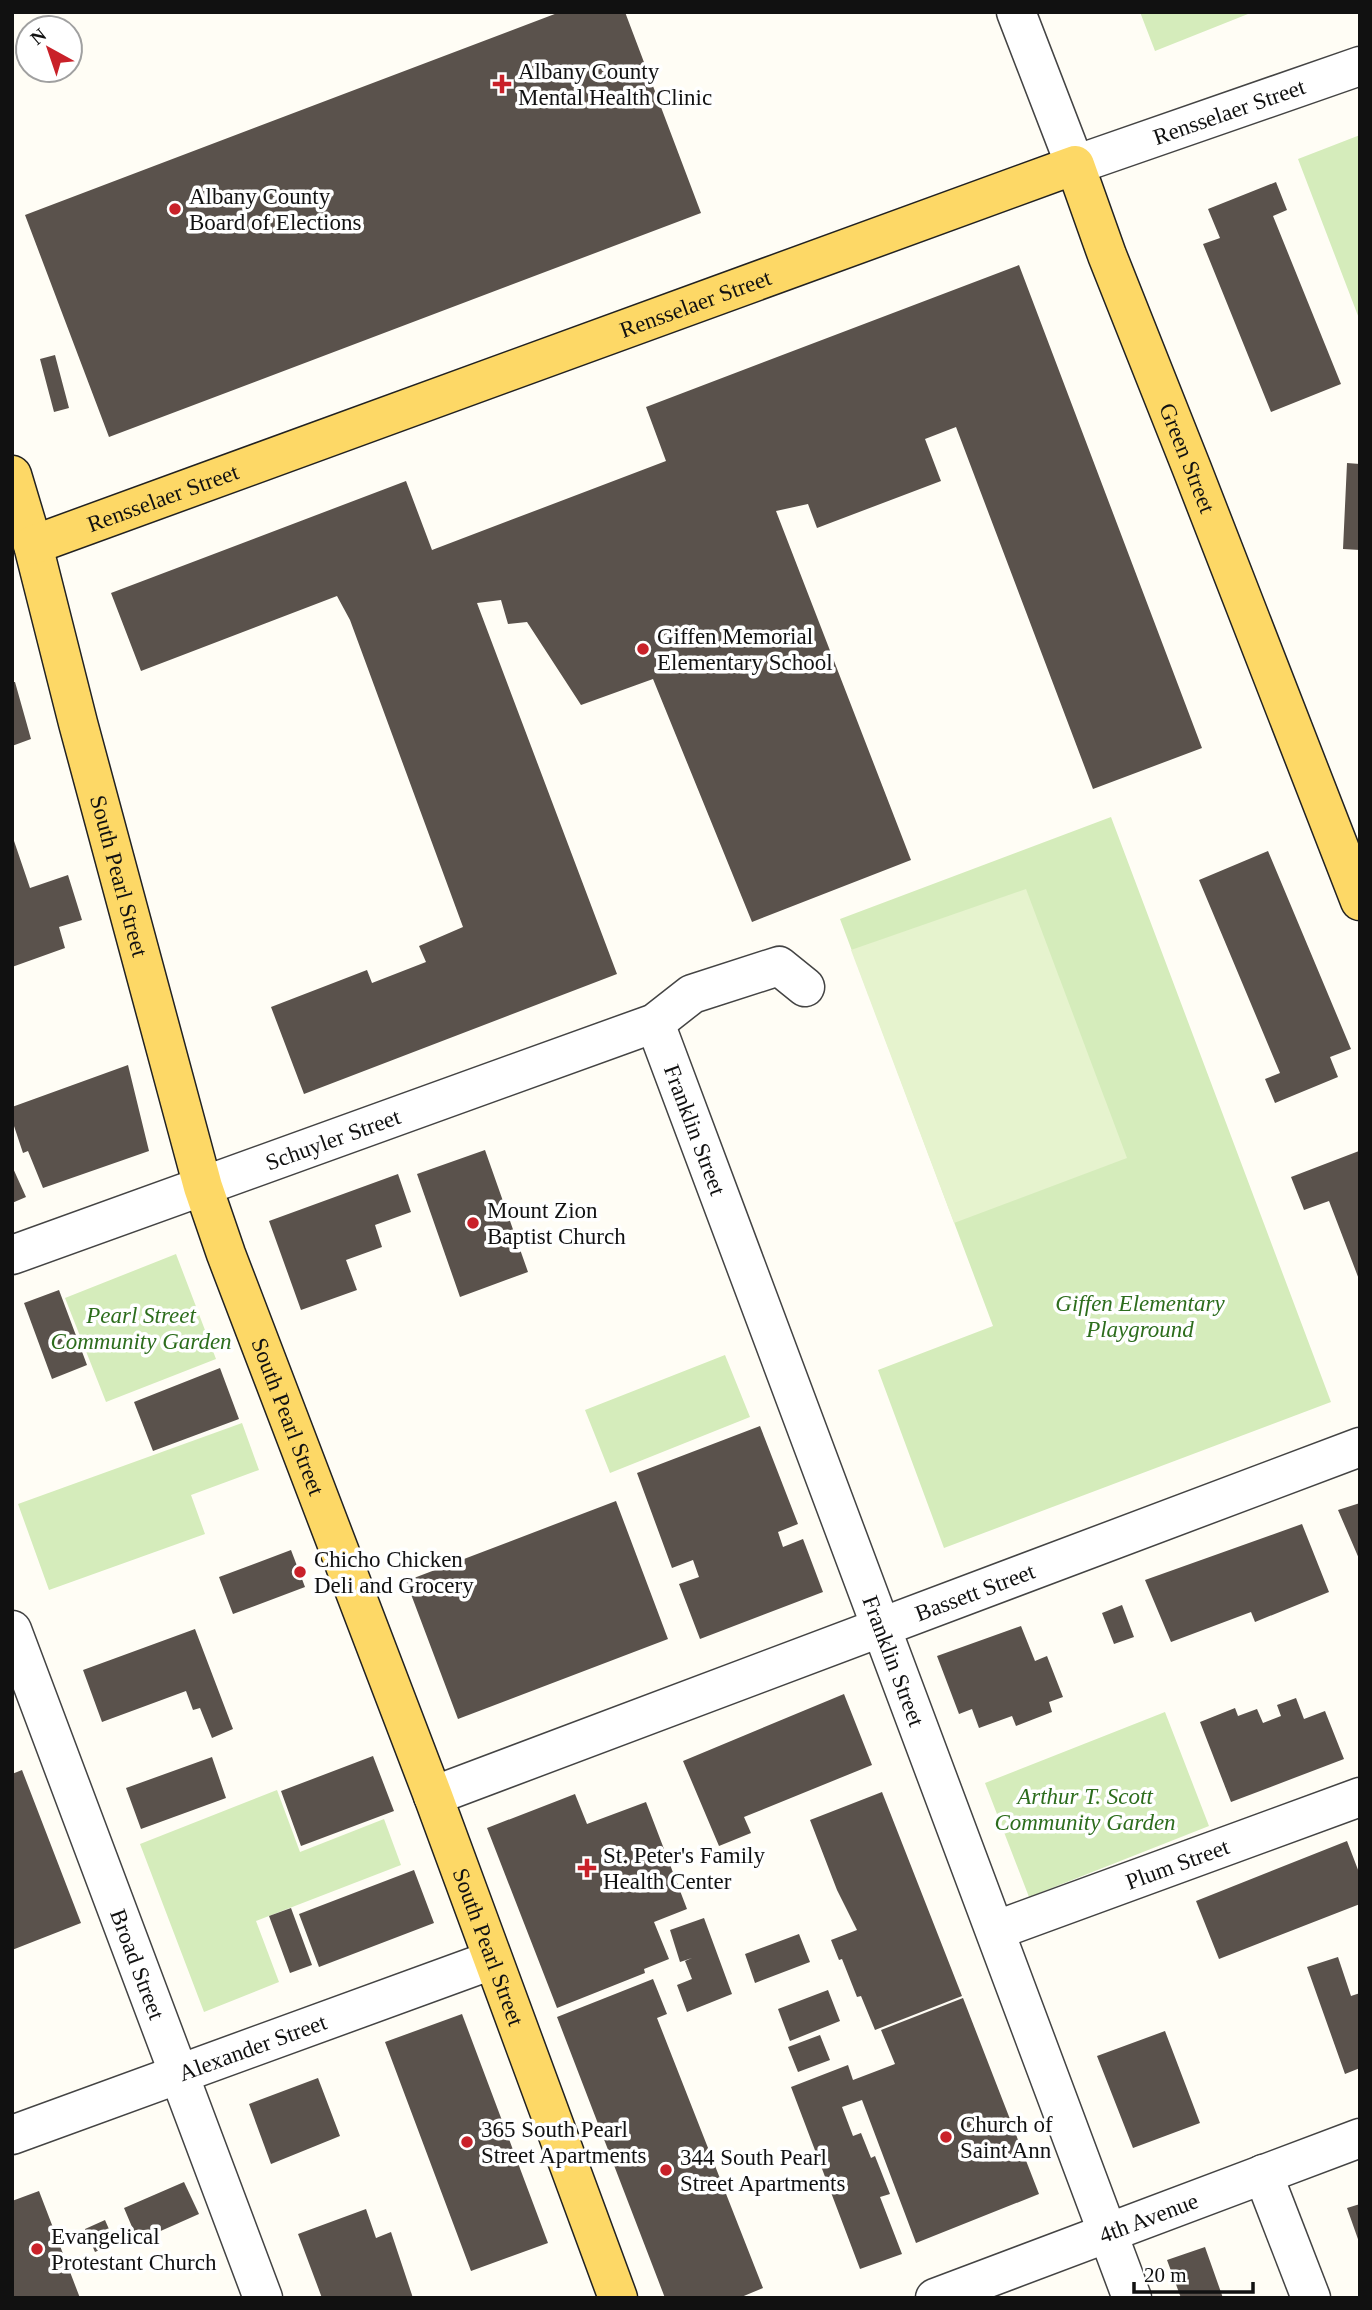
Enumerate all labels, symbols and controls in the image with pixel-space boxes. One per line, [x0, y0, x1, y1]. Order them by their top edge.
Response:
north arrow [14, 14, 84, 84]
text: N [26, 24, 51, 49]
place label: Albany County Mental Health Clinic [518, 59, 712, 110]
marker: Albany County Mental Health Clinic [492, 74, 512, 94]
street label: Rensselaer Street [1150, 74, 1309, 150]
place label: Albany County Board of Elections [189, 184, 362, 235]
marker: Albany County Board of Elections [167, 201, 183, 217]
street label: Rensselaer Street [616, 265, 775, 343]
street label: Green Street [1154, 400, 1220, 517]
street label: Rensselaer Street [84, 459, 242, 537]
place label: Giffen Memorial Elementary School [657, 624, 833, 675]
marker: Giffen Memorial Elementary School [635, 641, 651, 657]
street label: South Pearl Street [85, 793, 153, 960]
street label: Franklin Street [659, 1061, 730, 1199]
street label: Schuyler Street [262, 1104, 404, 1175]
place label: Mount Zion Baptist Church [487, 1198, 626, 1249]
marker: Mount Zion Baptist Church [465, 1215, 481, 1231]
park label: Giffen Elementary Playground [1055, 1291, 1225, 1342]
park label: Pearl Street Community Garden [50, 1303, 232, 1354]
street label: South Pearl Street [246, 1335, 329, 1499]
place label: Chicho Chicken Deli and Grocery [314, 1547, 474, 1598]
street label: Bassett Street [912, 1558, 1039, 1626]
marker: Chicho Chicken Deli and Grocery [292, 1564, 308, 1580]
street label: Franklin Street [857, 1592, 929, 1730]
park label: Arthur T. Scott Community Garden [994, 1784, 1176, 1835]
street label: Plum Street [1122, 1834, 1233, 1895]
place label: St. Peter's Family Health Center [603, 1843, 765, 1894]
marker: St. Peter's Family Health Center [577, 1858, 597, 1878]
street label: South Pearl Street [448, 1865, 529, 2030]
street label: Broad Street [105, 1906, 169, 2023]
street label: Alexander Street [175, 2009, 330, 2086]
place label: Church of Saint Ann [960, 2112, 1053, 2163]
place label: 365 South Pearl Street Apartments [481, 2117, 646, 2168]
marker: Church of Saint Ann [938, 2129, 954, 2145]
marker: 365 South Pearl Street Apartments [459, 2134, 475, 2150]
place label: 344 South Pearl Street Apartments [680, 2145, 845, 2196]
marker: 344 South Pearl Street Apartments [658, 2162, 674, 2178]
street label: 4th Avenue [1096, 2188, 1201, 2248]
place label: Evangelical Protestant Church [51, 2224, 217, 2275]
marker: Evangelical Protestant Church [29, 2241, 45, 2257]
scale bar [1134, 2250, 1253, 2294]
text: 20 m [1144, 2263, 1187, 2287]

